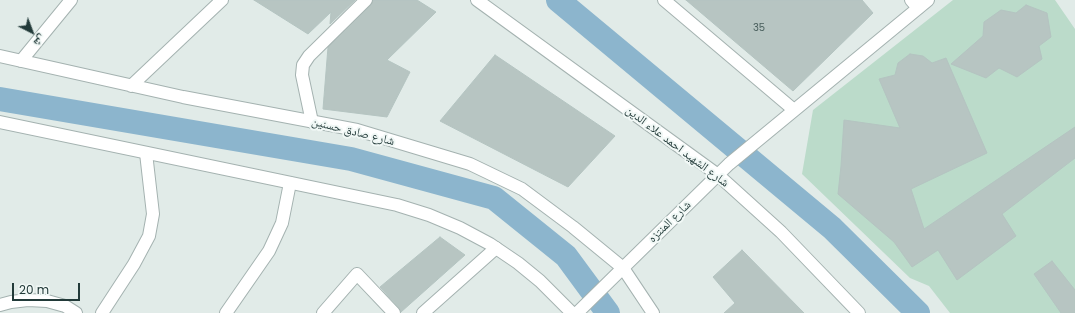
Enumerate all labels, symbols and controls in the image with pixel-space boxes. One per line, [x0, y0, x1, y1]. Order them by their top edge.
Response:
north arrow [12, 12, 52, 52]
house number: 35 [753, 22, 765, 34]
text: ش [30, 31, 50, 51]
street label: شارع الشهيد احمد علاء الدين [623, 103, 731, 191]
street label: شارع صادق حسنين [310, 115, 396, 149]
street label: شارع المنتزه [646, 198, 694, 246]
scale bar [14, 275, 82, 301]
text: 20 m [19, 281, 49, 298]

